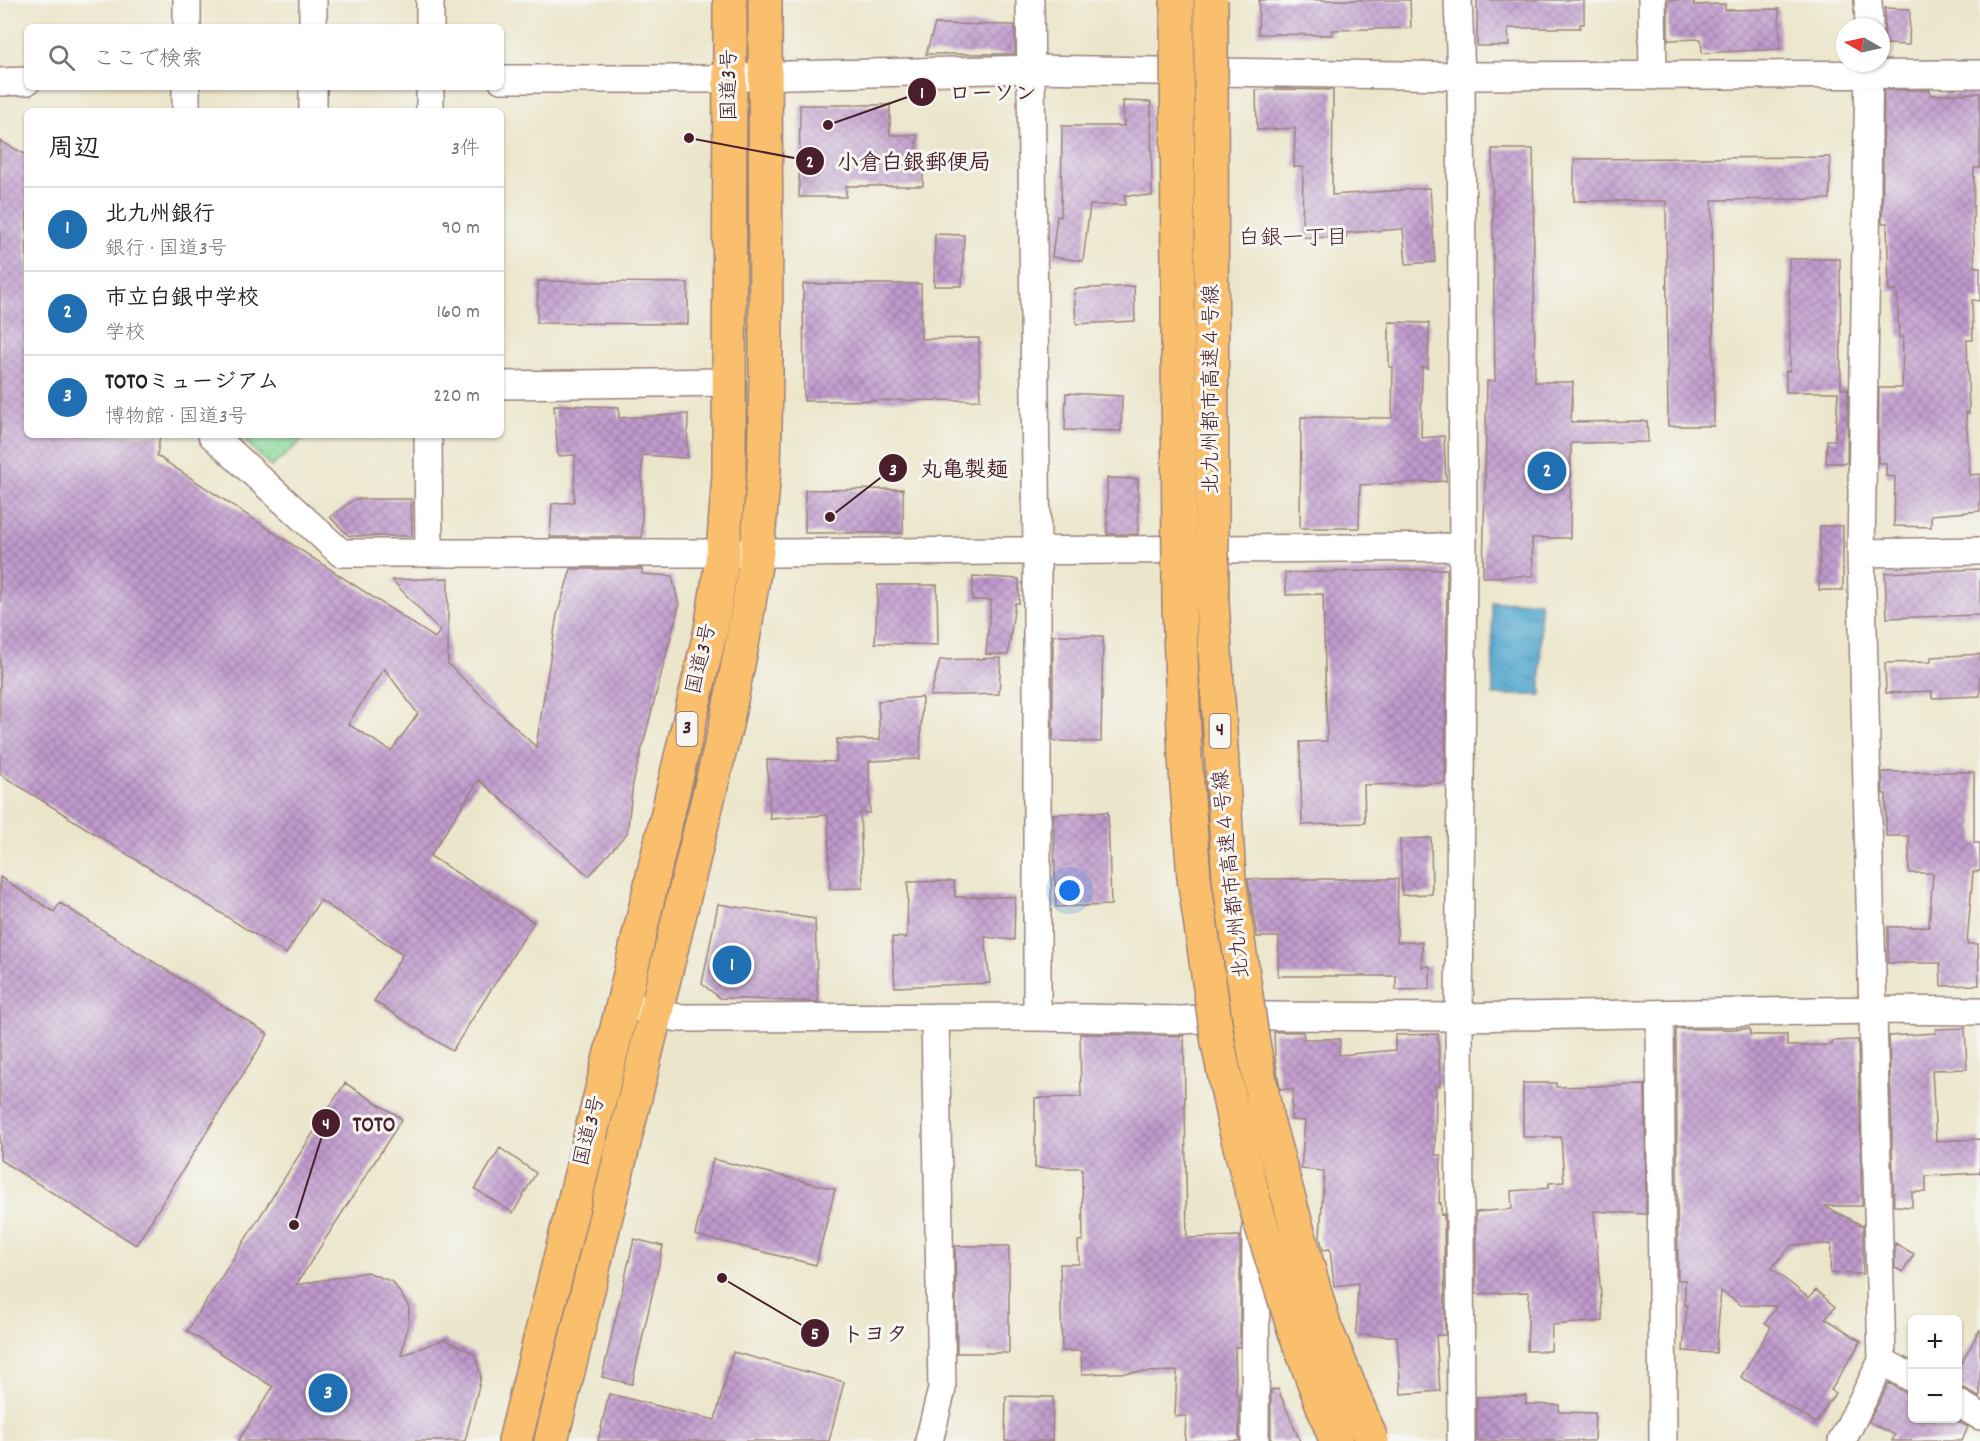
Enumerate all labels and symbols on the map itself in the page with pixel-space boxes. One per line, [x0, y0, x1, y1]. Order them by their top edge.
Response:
north arrow [1836, 18, 1890, 72]
street label: 国道3号 [716, 49, 746, 121]
callout: ローソン [907, 72, 1049, 112]
text: ローソン [949, 80, 1037, 111]
text: 1 [920, 82, 924, 107]
callout: 小倉白銀郵便局 [795, 141, 1003, 181]
text: 小倉白銀郵便局 [837, 149, 991, 180]
text: 2 [806, 151, 814, 176]
district label: 白銀一丁目 [1238, 224, 1348, 255]
street label: 北九州都市高速４号線 [1198, 284, 1228, 494]
callout: 丸亀製麺 [878, 448, 1020, 488]
pin: 2 [1528, 448, 1566, 494]
text: 丸亀製麺 [920, 456, 1008, 487]
text: 3 [889, 459, 897, 484]
street label: 国道3号 [680, 620, 726, 698]
road number: 3 [676, 712, 698, 746]
road number: 4 [1210, 714, 1230, 748]
street label: 北九州都市高速４号線 [1207, 768, 1259, 980]
your location [1055, 876, 1084, 905]
pin: 1 [712, 942, 752, 988]
street label: 国道3号 [568, 1092, 614, 1170]
callout: TOTO [311, 1103, 408, 1143]
text: TOTO [353, 1111, 395, 1142]
text: 4 [322, 1113, 330, 1138]
callout: トヨタ [800, 1313, 920, 1353]
text: トヨタ [842, 1321, 908, 1352]
text: 5 [811, 1323, 819, 1348]
pin: 3 [308, 1370, 348, 1416]

